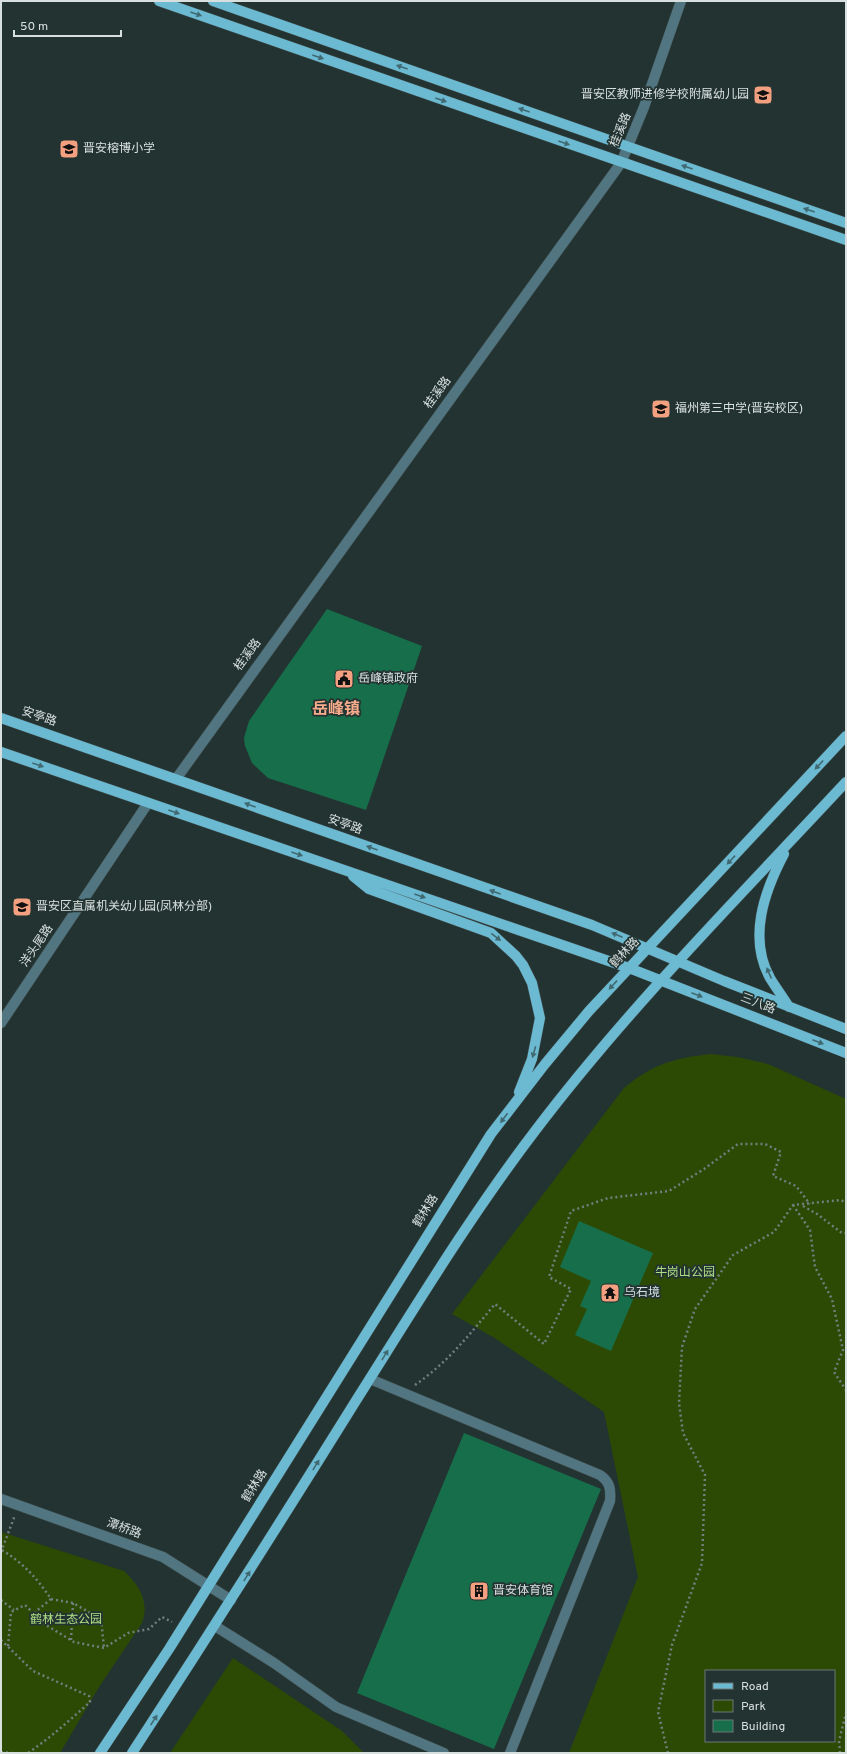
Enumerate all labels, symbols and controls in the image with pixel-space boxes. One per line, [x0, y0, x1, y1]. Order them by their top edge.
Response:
one-way arrow [190, 11, 202, 17]
scale bar [14, 12, 121, 38]
text: 50 m [20, 19, 48, 35]
one-way arrow [313, 54, 325, 60]
one-way arrow [395, 64, 407, 70]
school or university icon: 晋安区教师进修学校附属幼儿园 [752, 84, 774, 106]
place label: 晋安区教师进修学校附属幼儿园 [581, 87, 749, 103]
one-way arrow [435, 97, 447, 103]
one-way arrow [518, 107, 530, 113]
street label: 桂溪路 [607, 110, 635, 150]
school or university icon: 晋安榕博小学 [58, 138, 80, 160]
one-way arrow [558, 140, 570, 146]
place label: 晋安榕博小学 [83, 141, 155, 157]
one-way arrow [680, 164, 692, 170]
one-way arrow [803, 207, 815, 213]
street label: 桂溪路 [421, 374, 455, 412]
school or university icon: 福州第三中学(晋安校区) [650, 398, 672, 420]
place label: 福州第三中学(晋安校区) [675, 401, 803, 417]
street label: 桂溪路 [231, 636, 265, 674]
public building icon: 岳峰镇政府 [333, 668, 355, 690]
place label: 岳峰镇政府 [358, 671, 418, 687]
district label: 岳峰镇 [312, 699, 360, 720]
street label: 安亭路 [19, 704, 59, 730]
one-way arrow [815, 760, 824, 770]
one-way arrow [32, 762, 44, 768]
one-way arrow [243, 801, 255, 807]
one-way arrow [168, 809, 180, 815]
street label: 安亭路 [325, 811, 365, 839]
one-way arrow [366, 845, 378, 851]
one-way arrow [291, 851, 303, 857]
one-way arrow [726, 855, 736, 865]
one-way arrow [488, 888, 500, 894]
one-way arrow [414, 893, 426, 899]
school or university icon: 晋安区直属机关幼儿园(凤林分部) [11, 896, 33, 918]
place label: 晋安区直属机关幼儿园(凤林分部) [36, 899, 212, 915]
street label: 洋头尾路 [17, 922, 57, 970]
one-way arrow [610, 932, 622, 938]
one-way arrow [490, 933, 501, 942]
street label: 鹤林路 [607, 934, 643, 972]
one-way arrow [765, 967, 771, 979]
one-way arrow [608, 980, 617, 990]
street label: 三八路 [738, 990, 778, 1018]
one-way arrow [691, 992, 703, 998]
one-way arrow [812, 1039, 824, 1045]
one-way arrow [530, 1046, 536, 1058]
one-way arrow [499, 1112, 508, 1123]
street label: 鹤林路 [410, 1191, 442, 1231]
park label: 牛岗山公园 [655, 1265, 715, 1281]
temple icon: 乌石境 [599, 1282, 621, 1304]
place label: 乌石境 [624, 1285, 660, 1301]
one-way arrow [381, 1350, 389, 1361]
one-way arrow [312, 1459, 319, 1471]
street label: 鹤林路 [239, 1466, 271, 1506]
street label: 潭桥路 [104, 1515, 144, 1543]
one-way arrow [243, 1570, 250, 1581]
building icon: 晋安体育馆 [468, 1580, 490, 1602]
place label: 晋安体育馆 [493, 1583, 553, 1599]
park label: 鹤林生态公园 [30, 1612, 102, 1628]
legend [705, 1670, 835, 1742]
text: Road [741, 1679, 769, 1695]
text: Park [741, 1699, 766, 1715]
one-way arrow [150, 1714, 157, 1726]
text: Building [741, 1719, 785, 1735]

